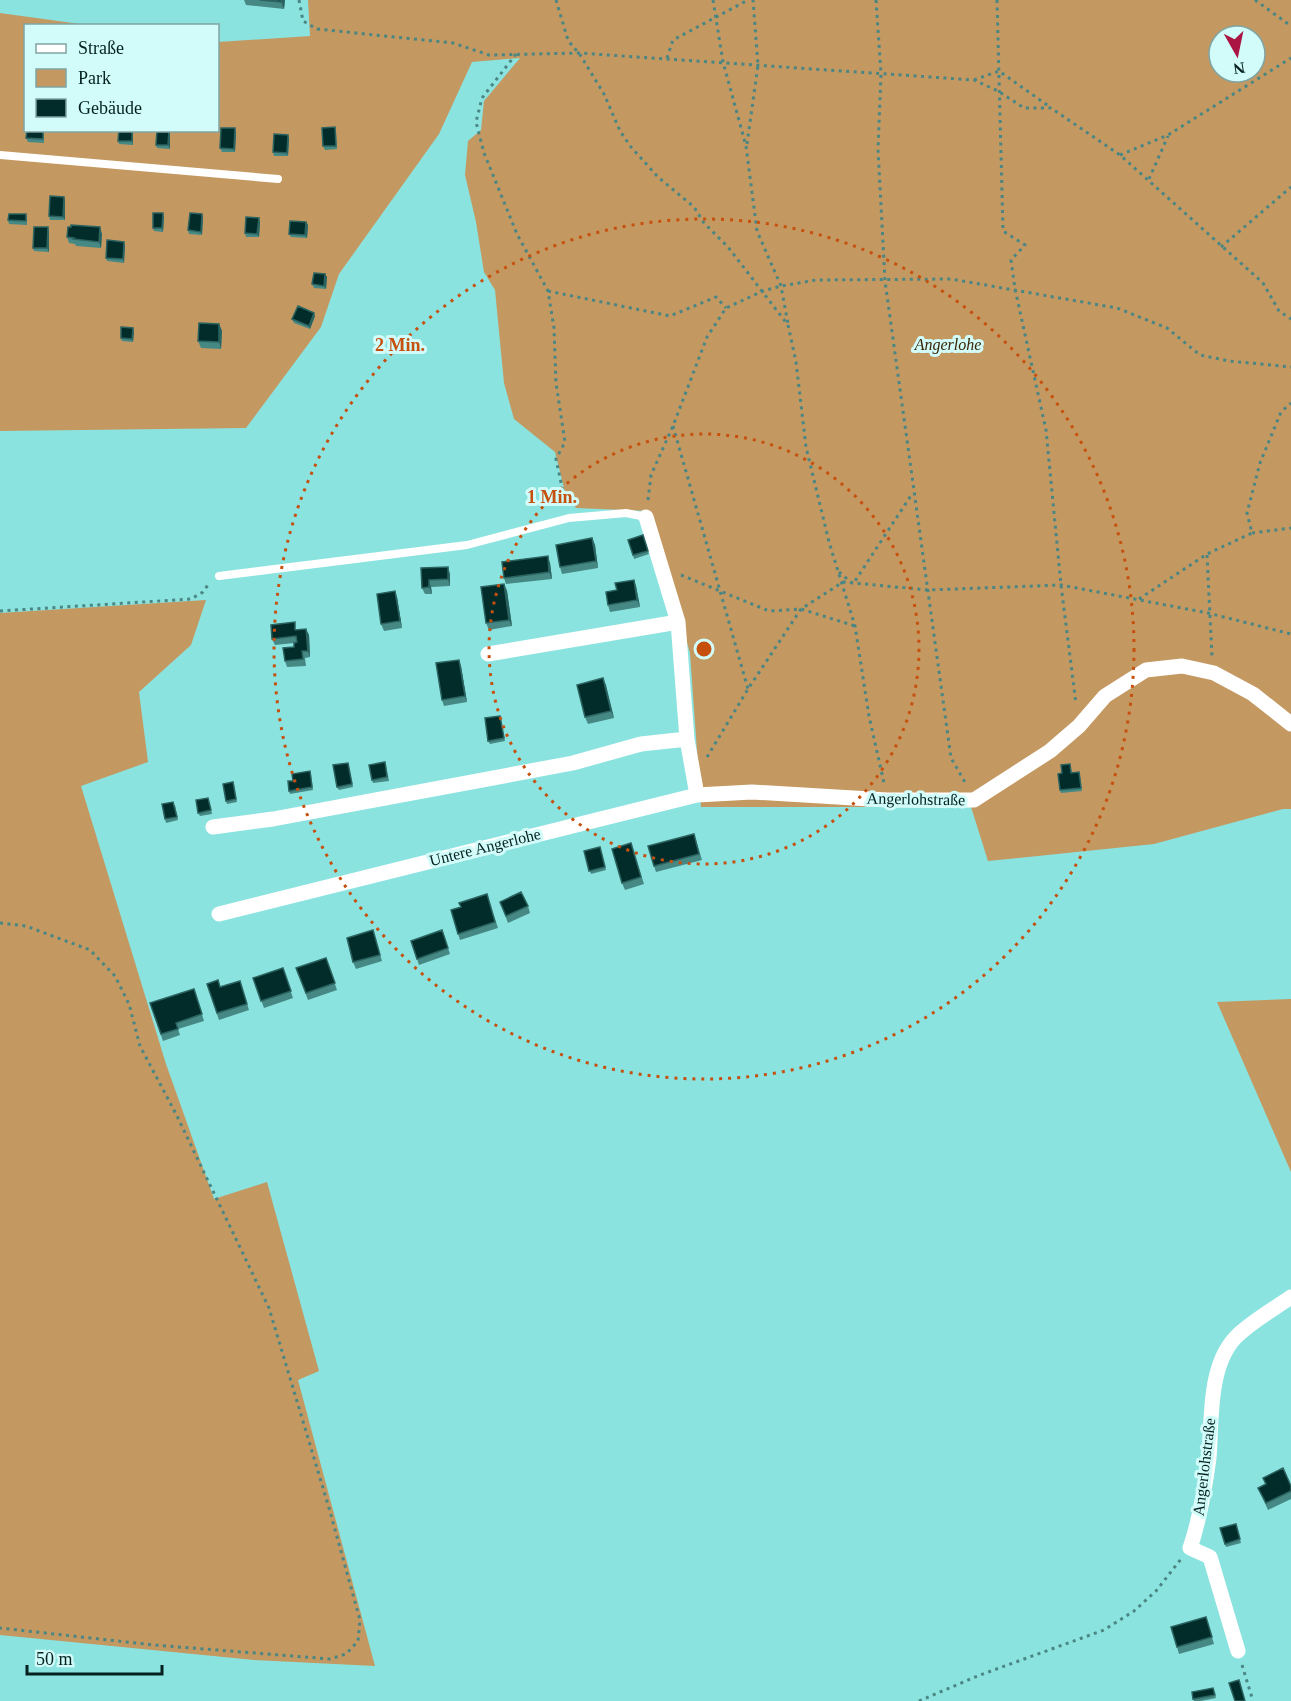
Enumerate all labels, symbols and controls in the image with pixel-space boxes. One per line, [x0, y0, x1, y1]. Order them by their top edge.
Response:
legend [24, 24, 219, 132]
north arrow [1207, 24, 1267, 84]
text: Straße [78, 38, 124, 58]
text: N [1232, 59, 1246, 78]
text: Park [78, 68, 111, 88]
text: Gebäude [78, 98, 142, 118]
text: 2 Min. [375, 335, 425, 355]
park label: Angerlohe [914, 336, 981, 354]
text: 1 Min. [527, 487, 577, 507]
centre of rings [694, 639, 714, 659]
street label: Angerlohstraße [867, 790, 965, 809]
street label: Untere Angerlohe [428, 825, 543, 870]
street label: Angerlohstraße [1190, 1417, 1219, 1517]
scale bar [27, 1638, 162, 1676]
text: 50 m [36, 1649, 73, 1669]

